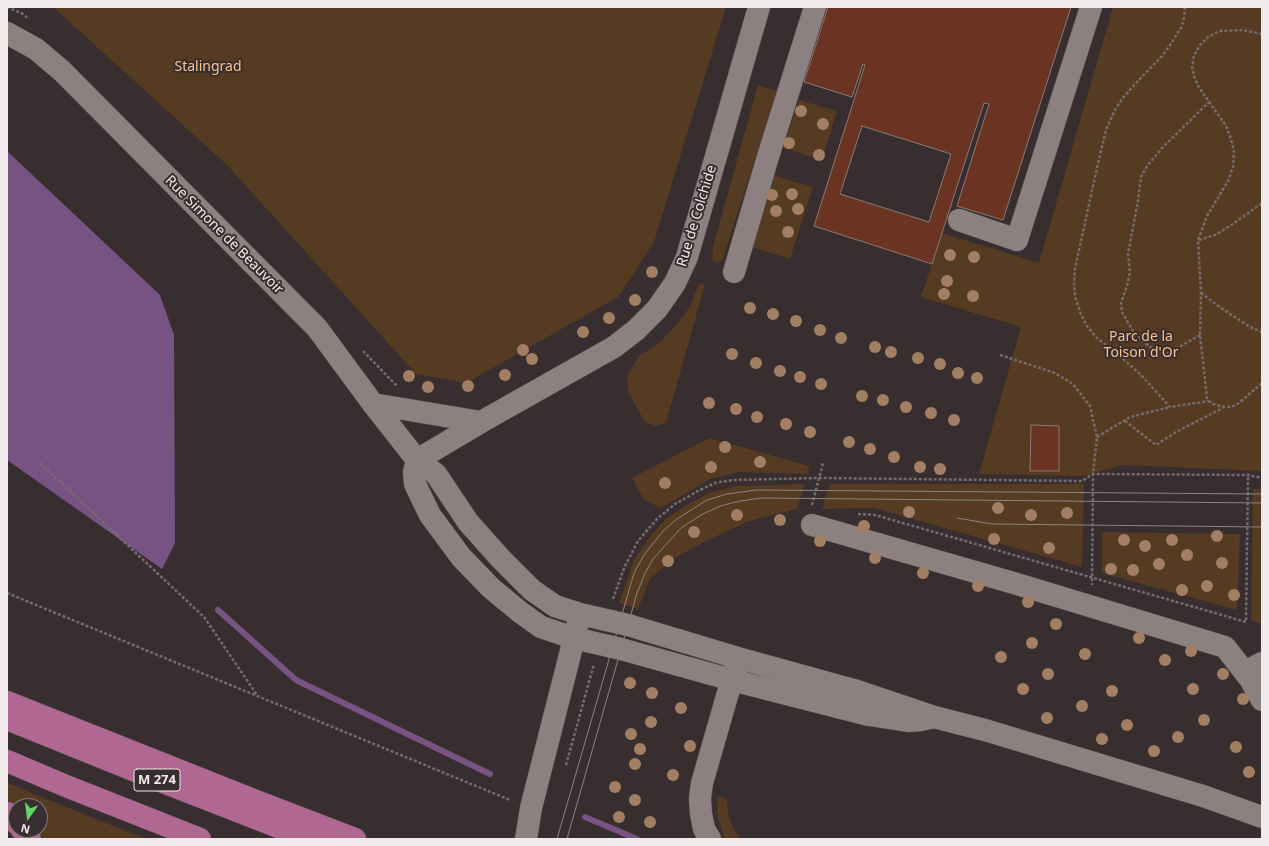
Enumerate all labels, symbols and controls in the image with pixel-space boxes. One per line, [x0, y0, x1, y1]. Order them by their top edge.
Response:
park label: Stalingrad [174, 59, 242, 75]
street label: Rue de Colchide [674, 163, 720, 269]
street label: Rue Simone de Beauvoir [161, 172, 287, 298]
park label: Parc de la Toison d'Or [1104, 329, 1178, 362]
road number: M 274 [134, 769, 180, 791]
north arrow [8, 798, 48, 838]
text: N [19, 821, 31, 838]

